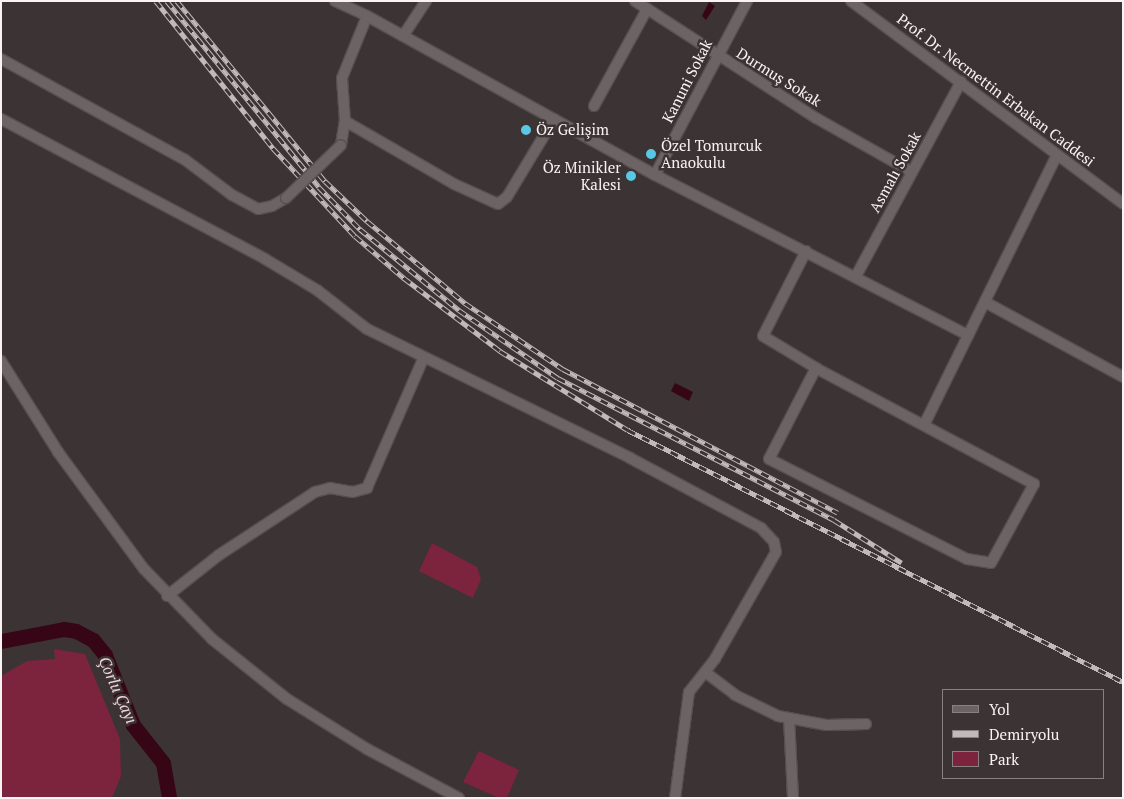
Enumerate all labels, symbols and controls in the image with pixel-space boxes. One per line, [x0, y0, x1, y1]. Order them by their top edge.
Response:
street label: Prof. Dr. Necmettin Erbakan Caddesi [893, 9, 1099, 171]
street label: Kanuni Sokak [658, 36, 716, 126]
street label: Durmuş Sokak [733, 44, 825, 110]
place label: Öz Gelişim [536, 121, 609, 139]
marker: Öz Gelişim [520, 124, 532, 136]
street label: Asmalı Sokak [865, 129, 925, 215]
place label: Özel Tomurcuk Anaokulu [661, 136, 762, 171]
marker: Özel Tomurcuk Anaokulu [645, 148, 657, 160]
place label: Öz Minikler Kalesi [543, 158, 621, 193]
marker: Öz Minikler Kalesi [625, 170, 637, 182]
water label: Çorlu Çayı [95, 654, 141, 726]
legend [942, 689, 1104, 779]
text: Yol [989, 699, 1010, 719]
text: Demiryolu [989, 724, 1059, 744]
text: Park [989, 749, 1019, 769]

